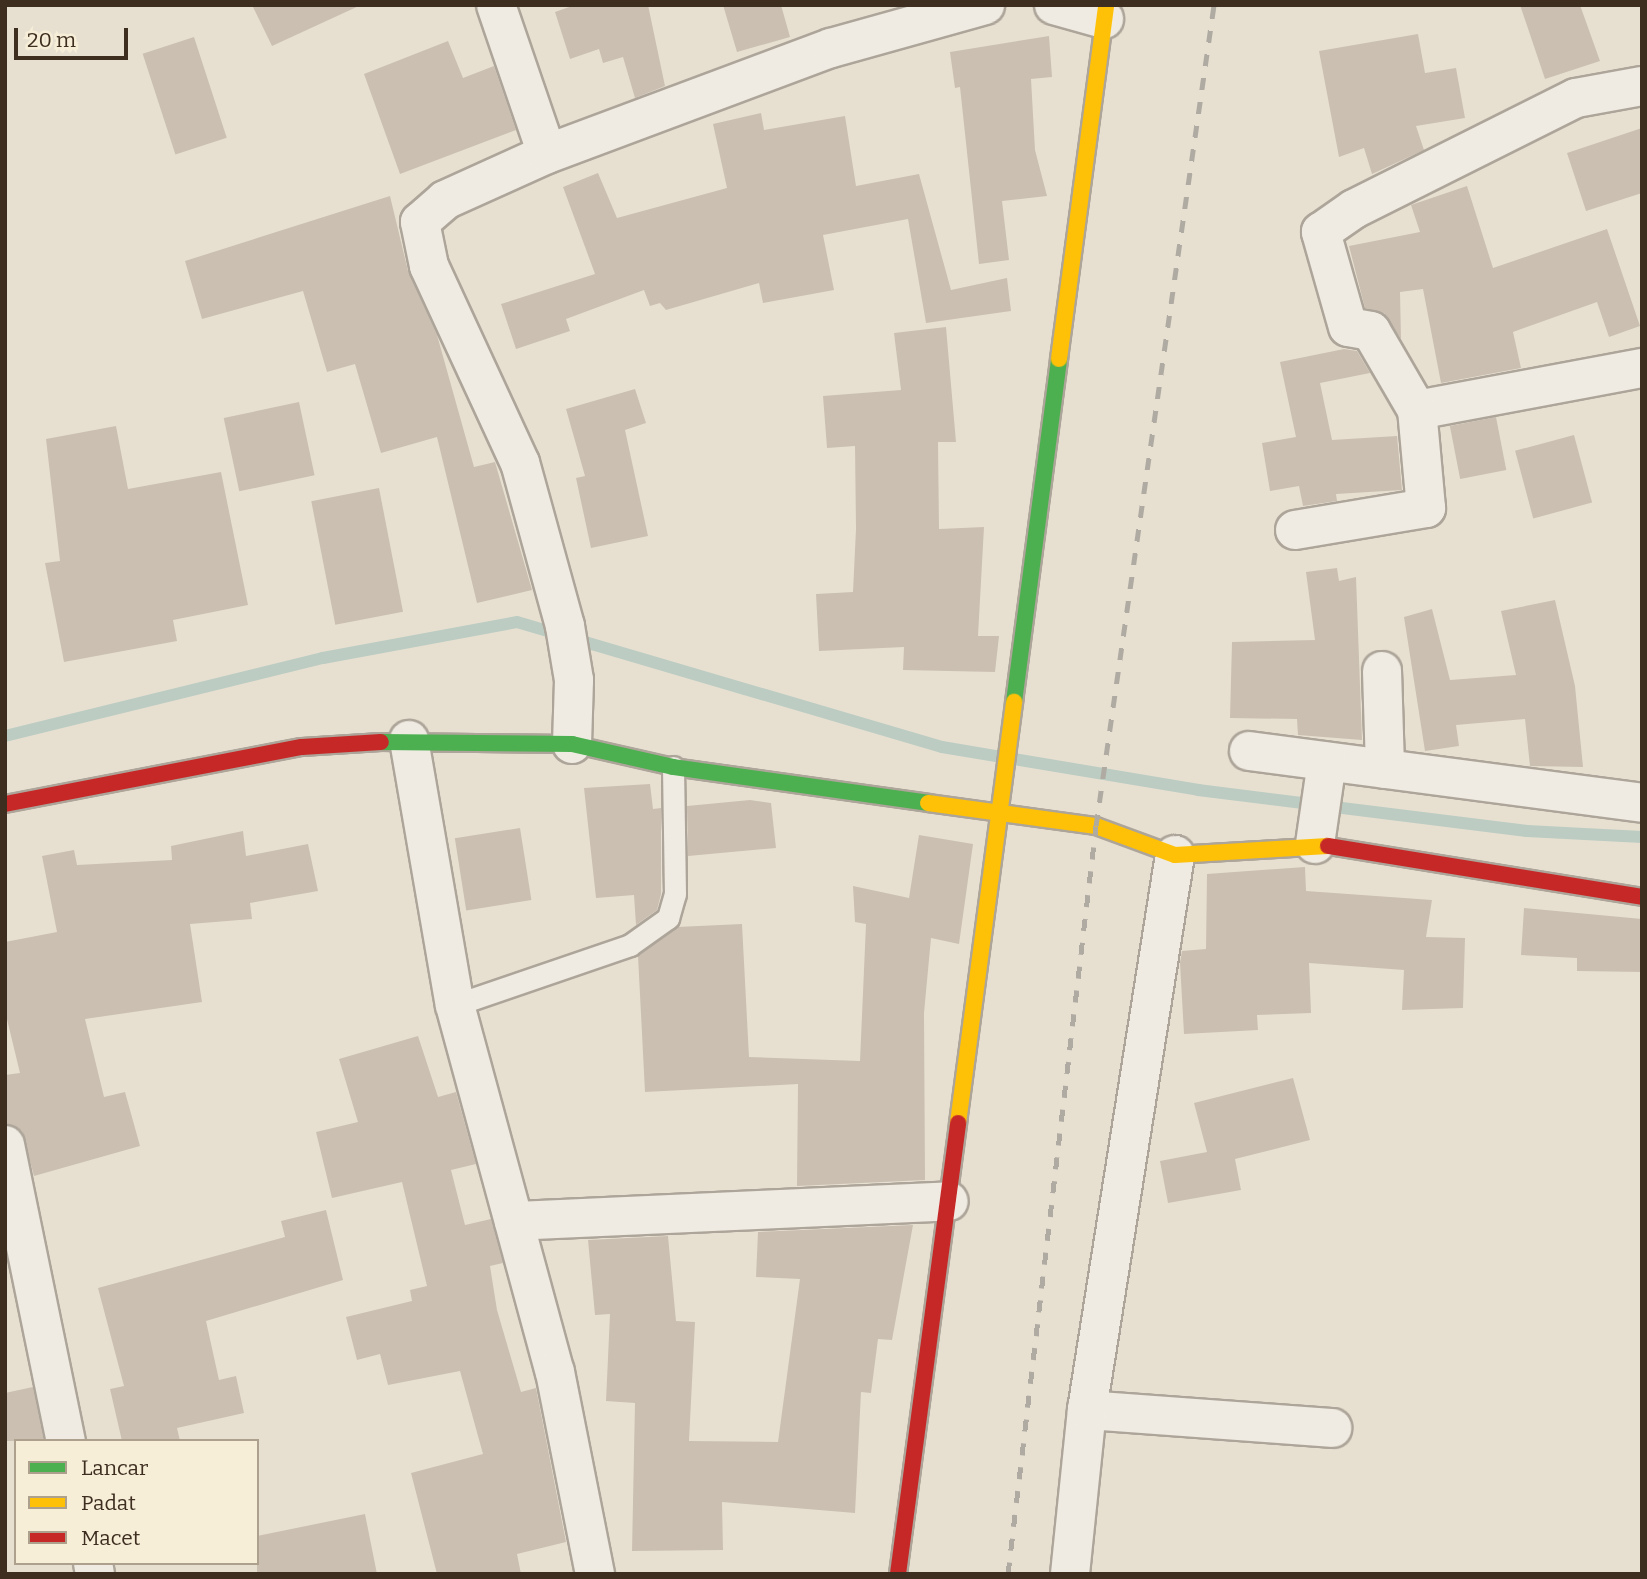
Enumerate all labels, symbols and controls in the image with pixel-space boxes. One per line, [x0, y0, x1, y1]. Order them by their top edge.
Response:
scale bar [18, 14, 131, 58]
text: 20 m [27, 27, 76, 53]
legend [14, 1439, 259, 1565]
text: Lancar [81, 1455, 148, 1481]
text: Padat [81, 1490, 136, 1516]
text: Macet [81, 1525, 140, 1551]

